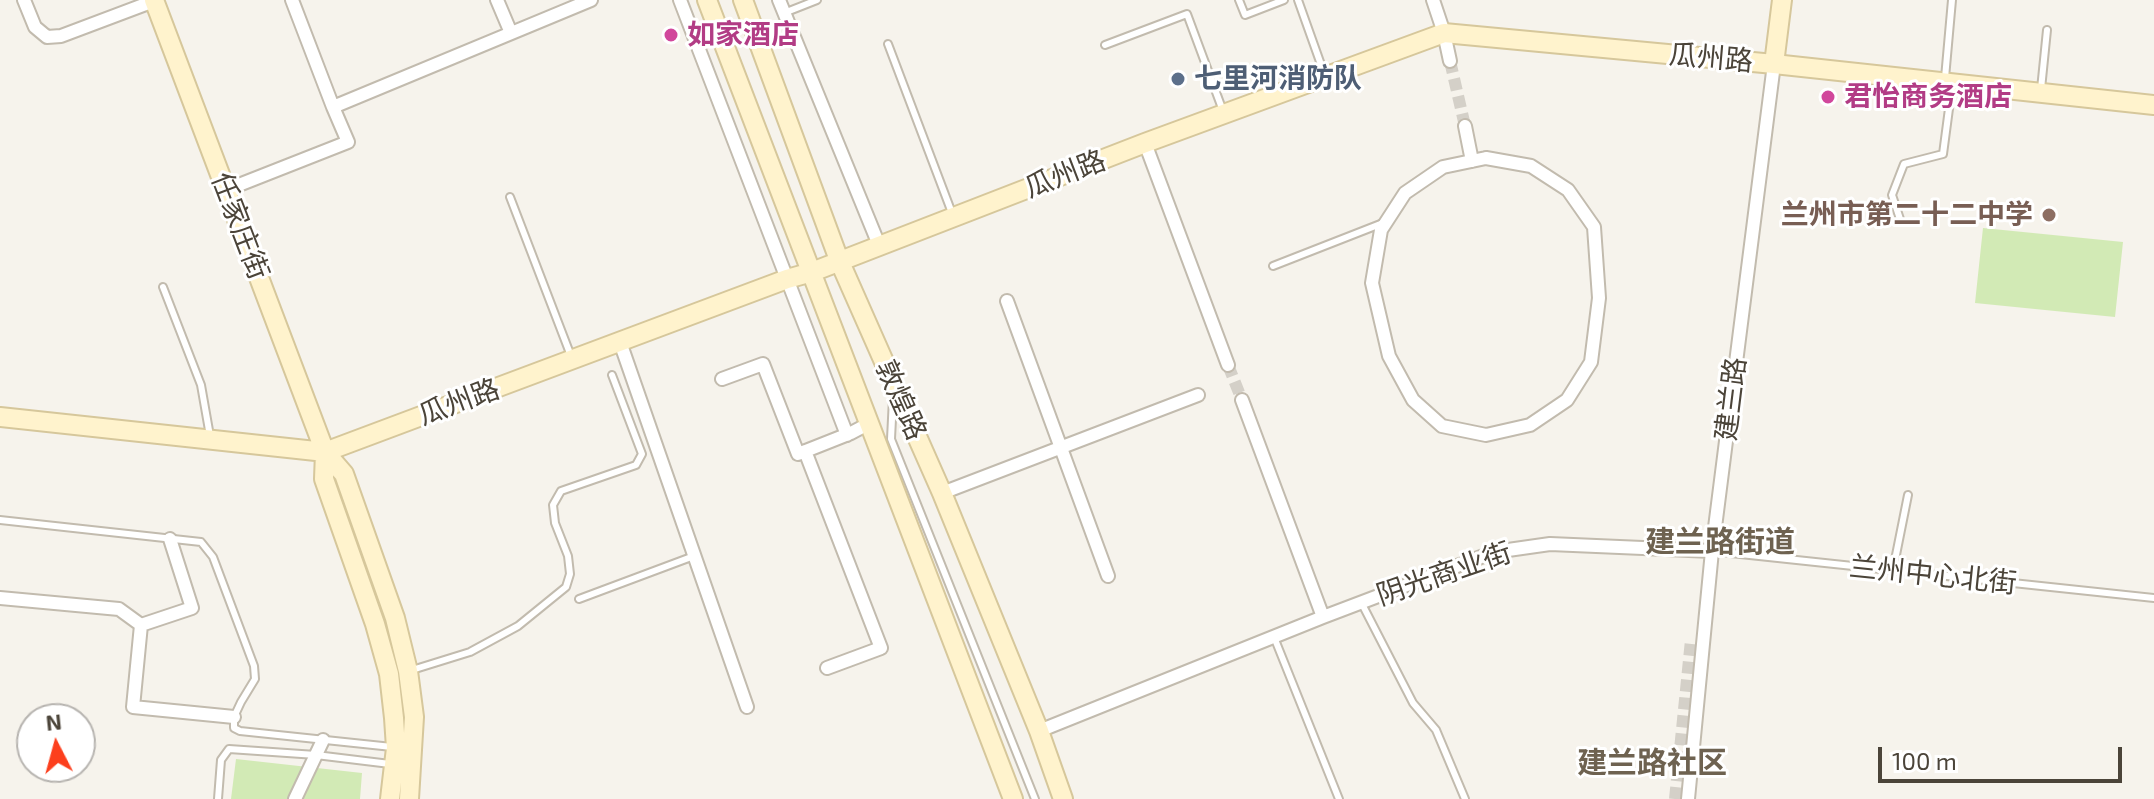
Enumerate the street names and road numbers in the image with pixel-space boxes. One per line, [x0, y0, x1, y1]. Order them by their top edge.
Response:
street label: 瓜州路 [1668, 38, 1754, 78]
street label: 瓜州路 [1020, 143, 1110, 205]
street label: 任家庄街 [204, 168, 276, 284]
street label: 敦煌路 [869, 355, 933, 445]
street label: 建兰路 [1709, 355, 1753, 443]
street label: 瓜州路 [414, 372, 504, 432]
street label: 阴光商业街 [1372, 535, 1516, 613]
street label: 兰州中心北街 [1848, 550, 2018, 600]

